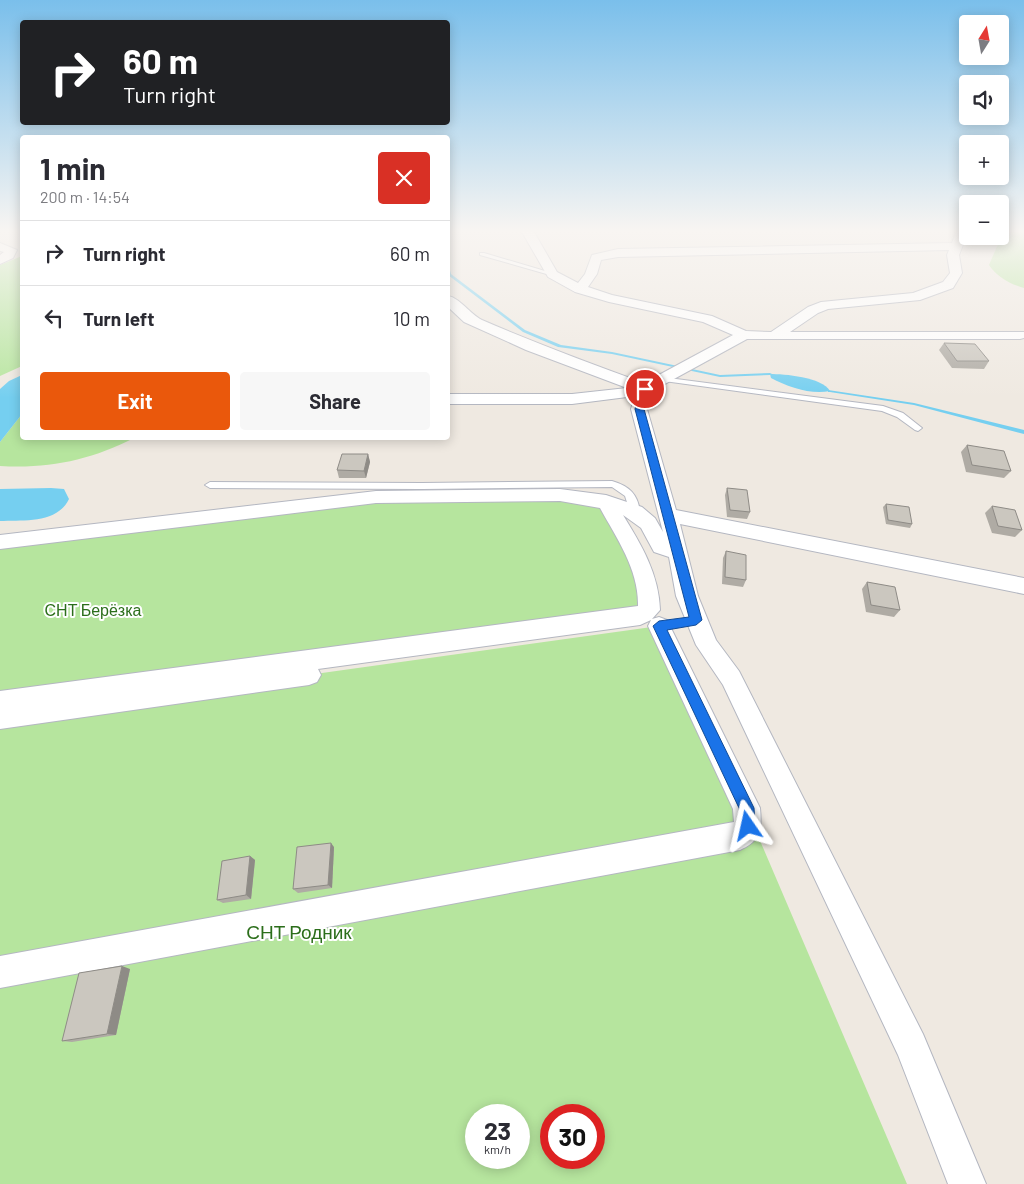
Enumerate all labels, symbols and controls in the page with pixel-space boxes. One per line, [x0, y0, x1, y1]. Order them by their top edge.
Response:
north arrow [959, 15, 1009, 65]
map controls [959, 15, 1009, 245]
text: 60 m [123, 39, 198, 81]
icon: right [40, 40, 105, 105]
button: sound [959, 75, 1009, 125]
text: Turn right [123, 81, 216, 107]
button: + [959, 135, 1009, 185]
text: 1 min [40, 150, 106, 186]
button: close [378, 152, 430, 204]
text: 200 m · 14:54 [40, 187, 130, 206]
button: − [959, 195, 1009, 245]
icon: right [40, 239, 68, 267]
text: Turn right [83, 242, 165, 265]
text: 60 m [390, 242, 430, 265]
icon: left [40, 304, 68, 332]
text: Turn left [83, 307, 154, 330]
text: 10 m [393, 307, 430, 330]
pin [624, 368, 666, 410]
button: Exit [40, 372, 230, 430]
button: Share [240, 372, 430, 430]
icon: arrive [631, 375, 659, 403]
park label: СНТ Берёзка [45, 600, 142, 619]
position arrow [721, 799, 773, 851]
park label: СНТ Родник [246, 920, 352, 943]
speed limit sign: 30 [540, 1104, 605, 1169]
text: 23 [484, 1115, 511, 1145]
text: km/h [484, 1142, 511, 1156]

